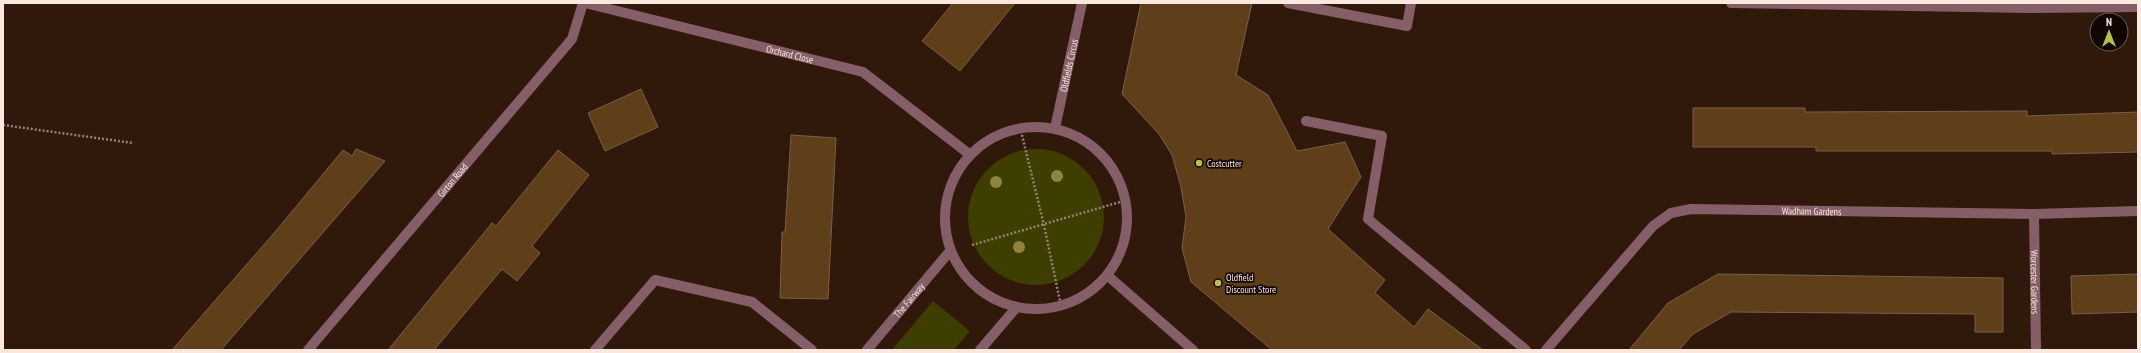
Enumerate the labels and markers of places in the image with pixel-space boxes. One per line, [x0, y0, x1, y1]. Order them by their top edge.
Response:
place label: Costcutter [1207, 157, 1242, 170]
marker: Costcutter [1194, 158, 1204, 168]
place label: Oldfield Discount Store [1226, 271, 1276, 296]
marker: Oldfield Discount Store [1213, 278, 1223, 288]

